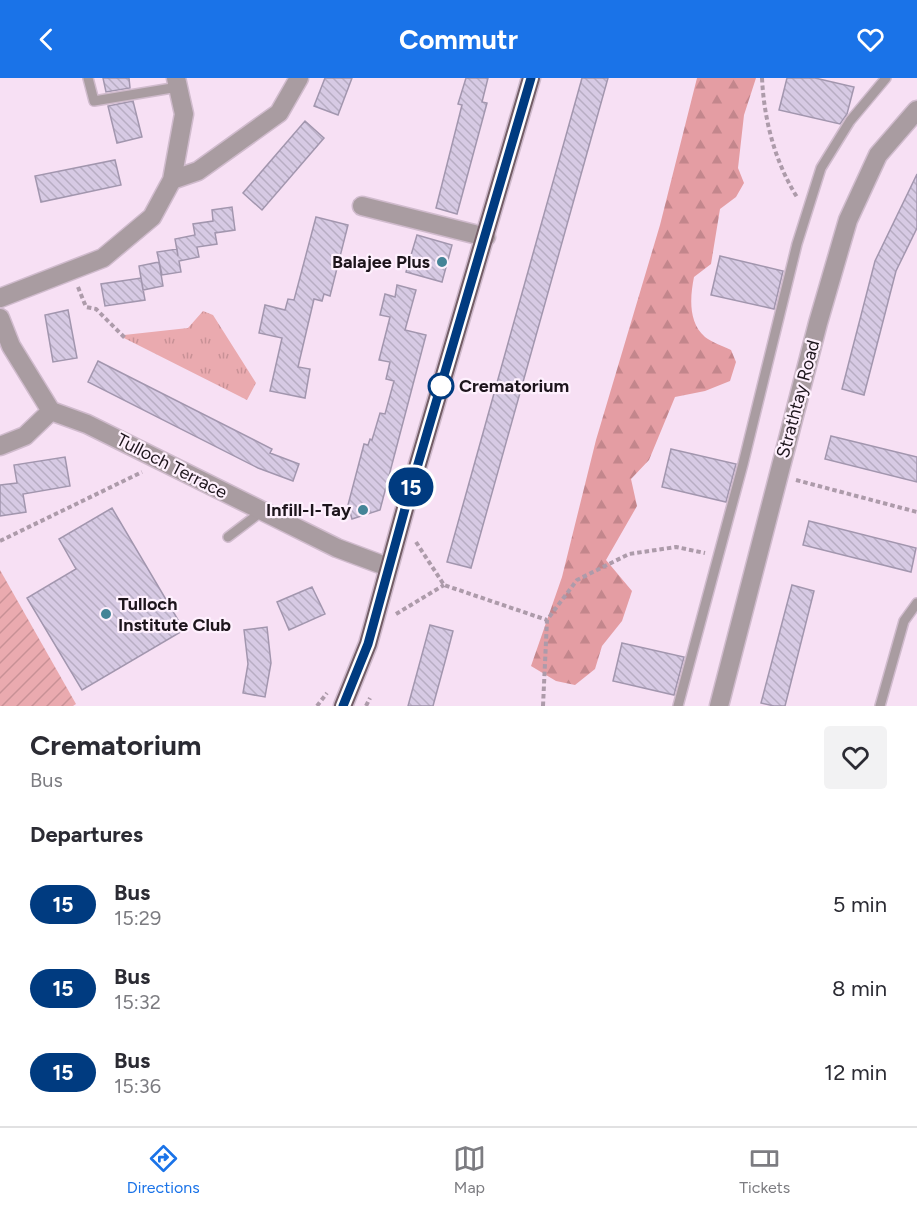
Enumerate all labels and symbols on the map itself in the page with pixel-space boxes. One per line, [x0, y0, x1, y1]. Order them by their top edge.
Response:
place label: Balajee Plus [332, 251, 431, 273]
marker: Balajee Plus [435, 255, 449, 269]
street label: Strathtay Road [772, 338, 824, 460]
marker: Crematorium [428, 373, 454, 399]
place label: Crematorium [459, 375, 569, 397]
street label: Tulloch Terrace [113, 429, 231, 503]
line badge: 15 [384, 468, 438, 506]
place label: Infill-I-Tay [266, 499, 352, 521]
marker: Infill-I-Tay [356, 503, 370, 517]
place label: Tulloch Institute Club [118, 593, 231, 636]
marker: Tulloch Institute Club [99, 607, 113, 621]

